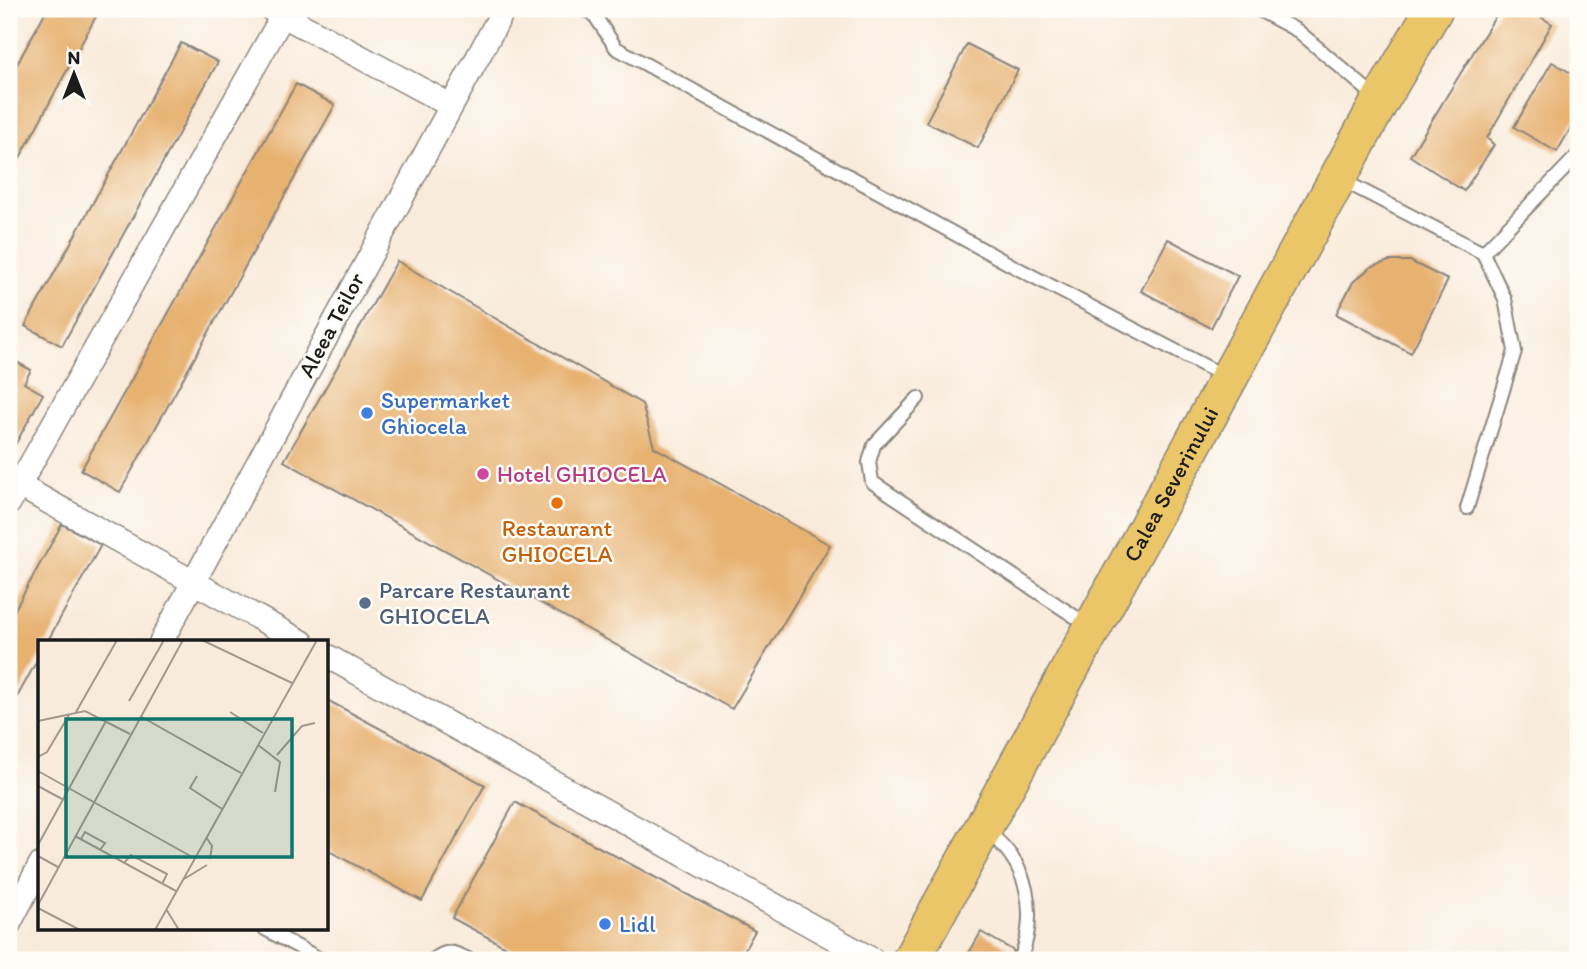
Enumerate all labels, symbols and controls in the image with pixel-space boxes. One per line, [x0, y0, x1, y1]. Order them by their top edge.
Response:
north arrow [38, 38, 108, 108]
text: N [68, 46, 80, 69]
street label: Aleea Teilor [292, 268, 370, 382]
place label: Supermarket Ghiocela [381, 386, 511, 440]
street label: Calea Severinului [1117, 402, 1224, 567]
marker: Supermarket Ghiocela [359, 405, 375, 421]
place label: Hotel GHIOCELA [497, 460, 667, 488]
marker: Hotel GHIOCELA [475, 466, 491, 482]
marker: Restaurant GHIOCELA [549, 495, 565, 511]
place label: Restaurant GHIOCELA [502, 514, 613, 568]
place label: Parcare Restaurant GHIOCELA [379, 576, 570, 630]
marker: Parcare Restaurant GHIOCELA [357, 595, 373, 611]
inset map [38, 640, 329, 930]
place label: Lidl [619, 910, 656, 938]
marker: Lidl [597, 916, 613, 932]

